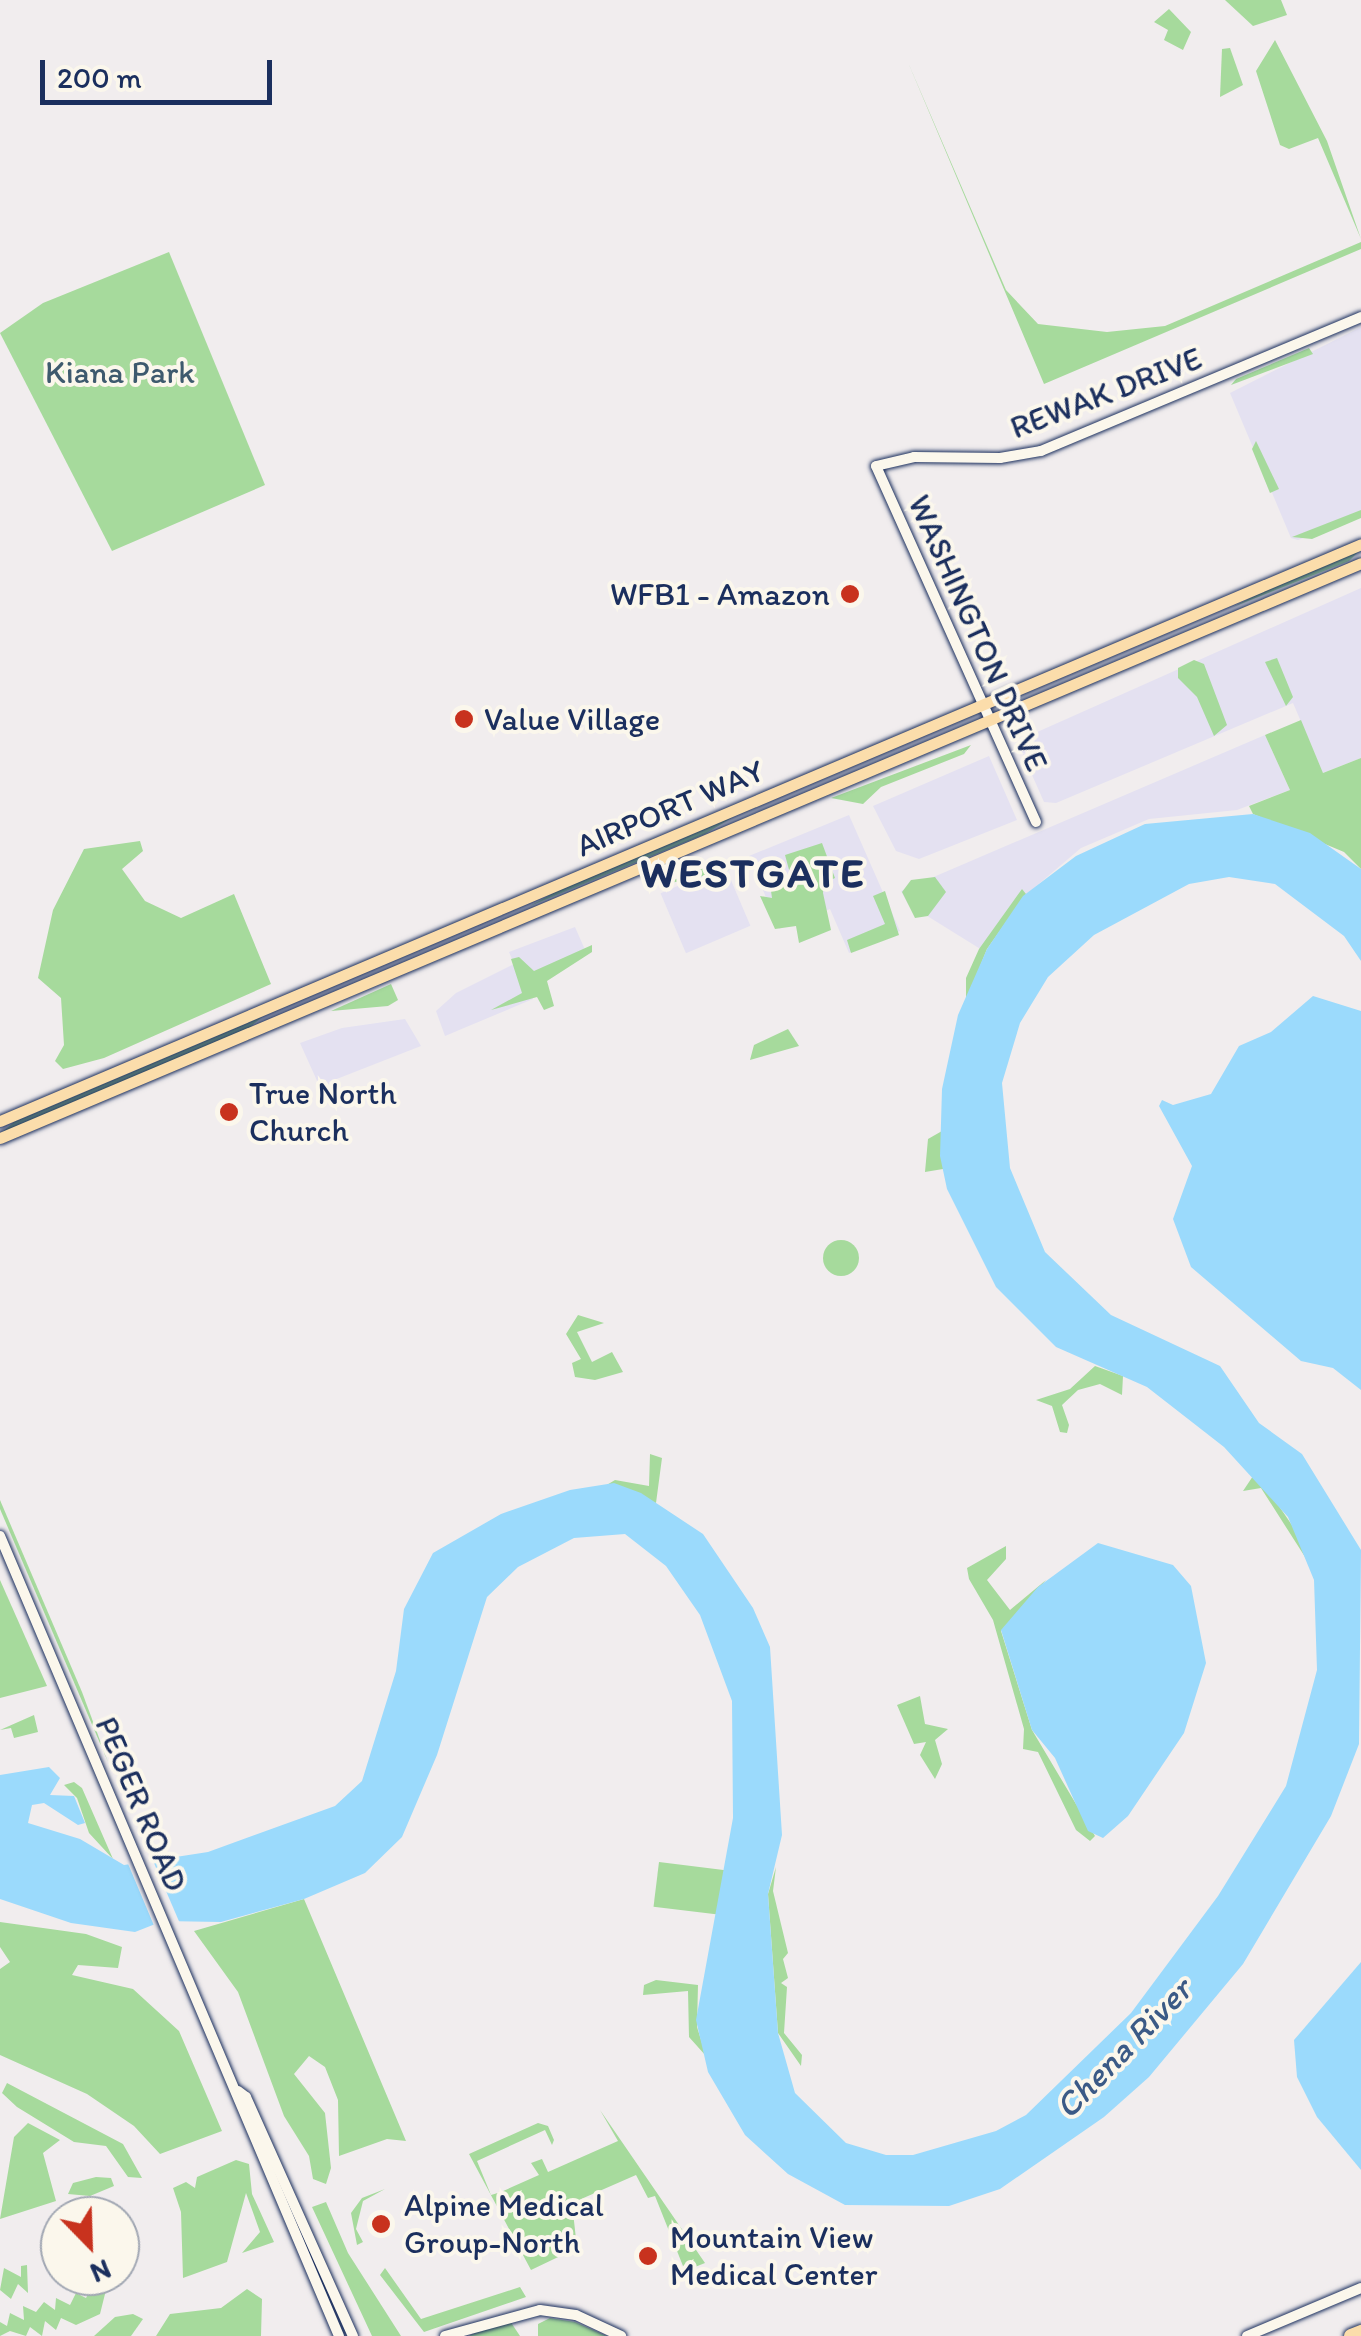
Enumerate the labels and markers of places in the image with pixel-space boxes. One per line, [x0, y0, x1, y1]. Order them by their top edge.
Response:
place label: WFB1 - Amazon [610, 575, 830, 613]
marker: WFB1 - Amazon [839, 583, 861, 605]
place label: Value Village [484, 700, 660, 738]
marker: Value Village [453, 708, 475, 730]
place label: True North Church [249, 1075, 397, 1150]
marker: True North Church [218, 1101, 240, 1123]
place label: Alpine Medical Group-North [404, 2187, 605, 2262]
marker: Alpine Medical Group-North [368, 2211, 394, 2237]
place label: Mountain View Medical Center [670, 2219, 877, 2294]
marker: Mountain View Medical Center [635, 2243, 661, 2269]

